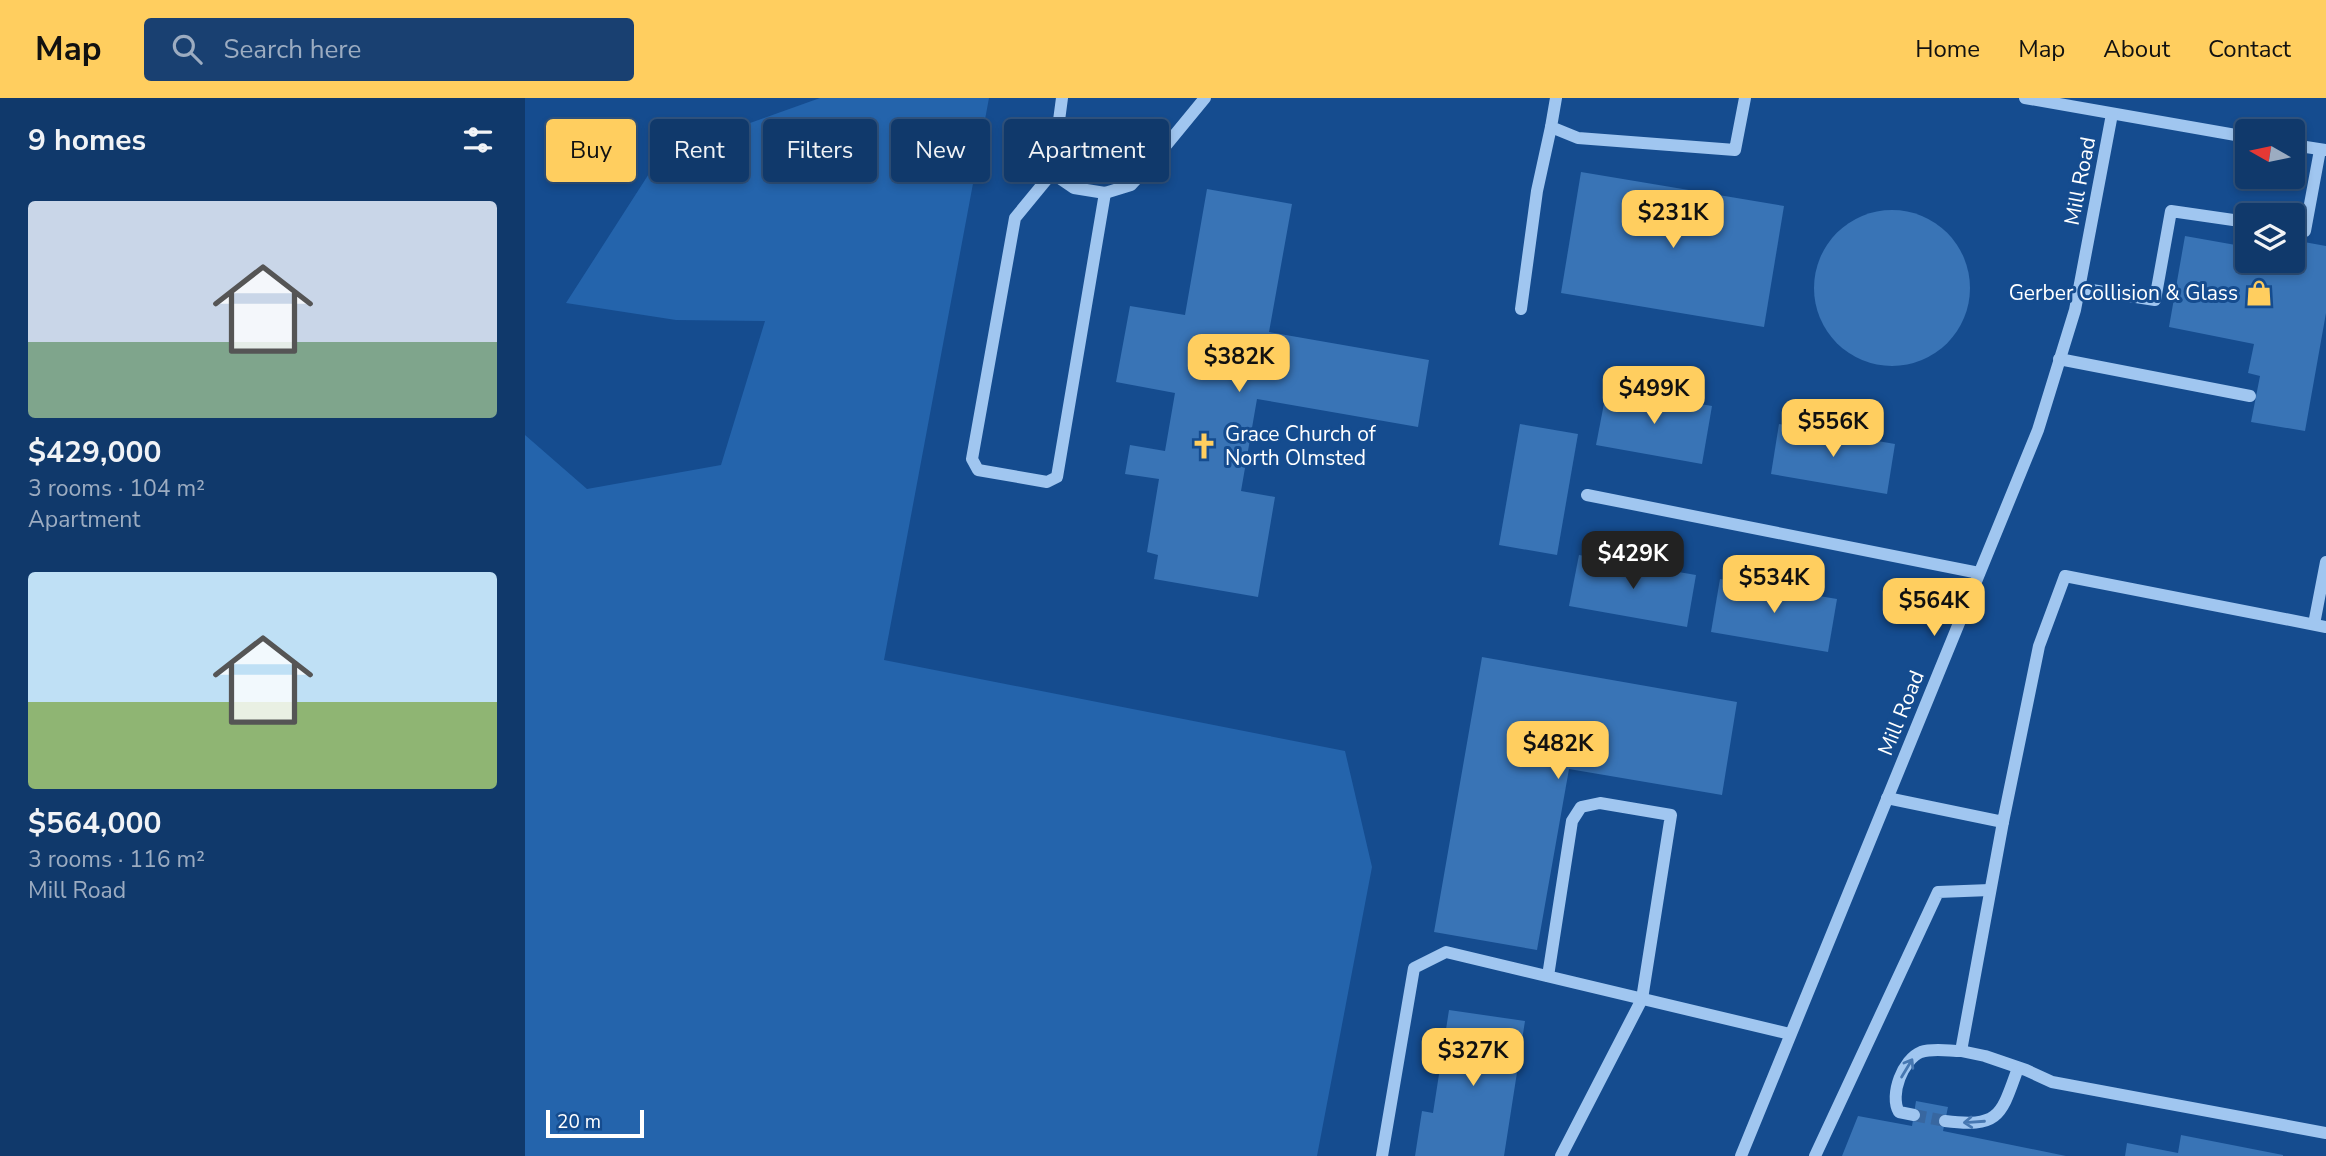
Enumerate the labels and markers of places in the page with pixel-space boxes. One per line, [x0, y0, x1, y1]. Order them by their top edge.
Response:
pin: $231K [1624, 190, 1722, 250]
shop icon: Gerber Collision & Glass [2244, 278, 2274, 308]
place label: Gerber Collision & Glass [2009, 279, 2238, 307]
pin: $382K [1190, 334, 1288, 394]
pin: $499K [1605, 366, 1703, 426]
pin: $556K [1784, 400, 1882, 459]
place label: Grace Church of North Olmsted [1225, 420, 1377, 472]
church icon: Grace Church of North Olmsted [1189, 431, 1219, 461]
pin: $429K [1584, 532, 1682, 591]
pin: $534K [1725, 556, 1823, 615]
pin: $564K [1885, 578, 1983, 638]
pin: $482K [1509, 722, 1607, 781]
pin: $327K [1424, 1028, 1522, 1088]

